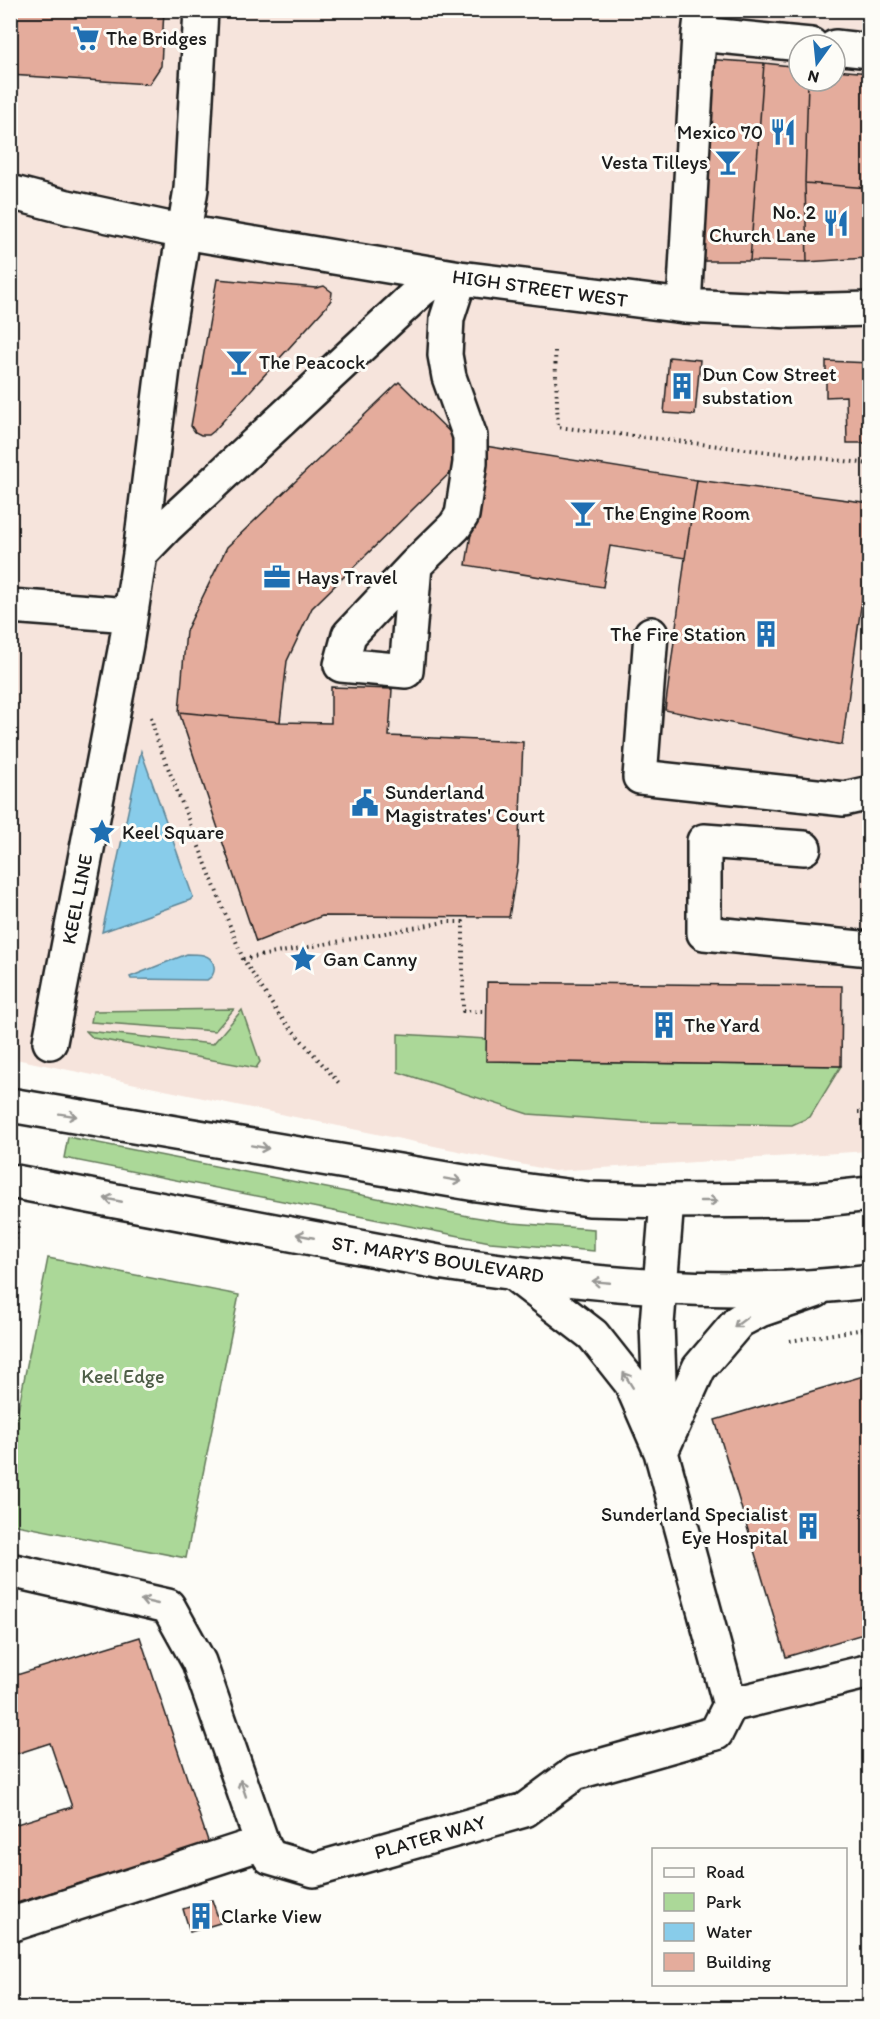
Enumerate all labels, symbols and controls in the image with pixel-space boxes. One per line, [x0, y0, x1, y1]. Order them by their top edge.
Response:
supermarket icon: The Bridges [71, 23, 101, 53]
place label: The Bridges [106, 26, 207, 50]
north arrow [787, 33, 847, 93]
text: N [806, 66, 821, 88]
restaurant icon: Mexico 70 [768, 117, 798, 147]
place label: Mexico 70 [677, 120, 763, 144]
bar icon: Vesta Tilleys [713, 147, 743, 177]
place label: Vesta Tilleys [601, 150, 708, 174]
place label: No. 2 Church Lane [709, 200, 816, 247]
restaurant icon: No. 2 Church Lane [821, 208, 851, 238]
street label: HIGH STREET WEST [451, 264, 629, 312]
bar icon: The Peacock [224, 347, 254, 377]
place label: The Peacock [259, 350, 366, 374]
place label: Dun Cow Street substation [702, 362, 837, 409]
building icon: Dun Cow Street substation [667, 371, 697, 401]
bar icon: The Engine Room [568, 498, 598, 528]
place label: The Engine Room [603, 501, 750, 525]
office icon: Hays Travel [262, 562, 292, 592]
place label: Hays Travel [297, 565, 398, 589]
building icon: The Fire Station [751, 619, 781, 649]
place label: The Fire Station [610, 622, 746, 646]
place label: Sunderland Magistrates' Court [385, 780, 546, 827]
public building icon: Sunderland Magistrates' Court [350, 788, 380, 818]
place icon: Keel Square [87, 817, 117, 847]
place label: Keel Square [122, 820, 224, 844]
street label: KEEL LINE [56, 852, 98, 946]
place icon: Gan Canny [288, 944, 318, 974]
place label: Gan Canny [323, 947, 418, 971]
building icon: The Yard [649, 1010, 679, 1040]
place label: The Yard [684, 1013, 760, 1037]
one-way arrow [58, 1109, 77, 1120]
one-way arrow [250, 1141, 270, 1152]
one-way arrow [442, 1175, 462, 1186]
one-way arrow [104, 1194, 124, 1205]
one-way arrow [699, 1195, 719, 1207]
one-way arrow [296, 1230, 315, 1241]
street label: ST. MARY'S BOULEVARD [330, 1230, 546, 1288]
one-way arrow [592, 1276, 612, 1287]
one-way arrow [734, 1316, 750, 1328]
park label: Keel Edge [81, 1364, 165, 1388]
one-way arrow [621, 1372, 633, 1389]
place label: Sunderland Specialist Eye Hospital [601, 1502, 789, 1549]
building icon: Sunderland Specialist Eye Hospital [793, 1511, 823, 1541]
one-way arrow [140, 1596, 160, 1607]
one-way arrow [236, 1779, 247, 1798]
street label: PLATER WAY [372, 1810, 489, 1864]
legend [652, 1848, 847, 1986]
text: Road [706, 1861, 745, 1883]
text: Park [706, 1891, 741, 1913]
building icon: Clarke View [186, 1901, 216, 1931]
place label: Clarke View [221, 1904, 322, 1928]
text: Water [706, 1921, 752, 1943]
text: Building [706, 1951, 772, 1973]

